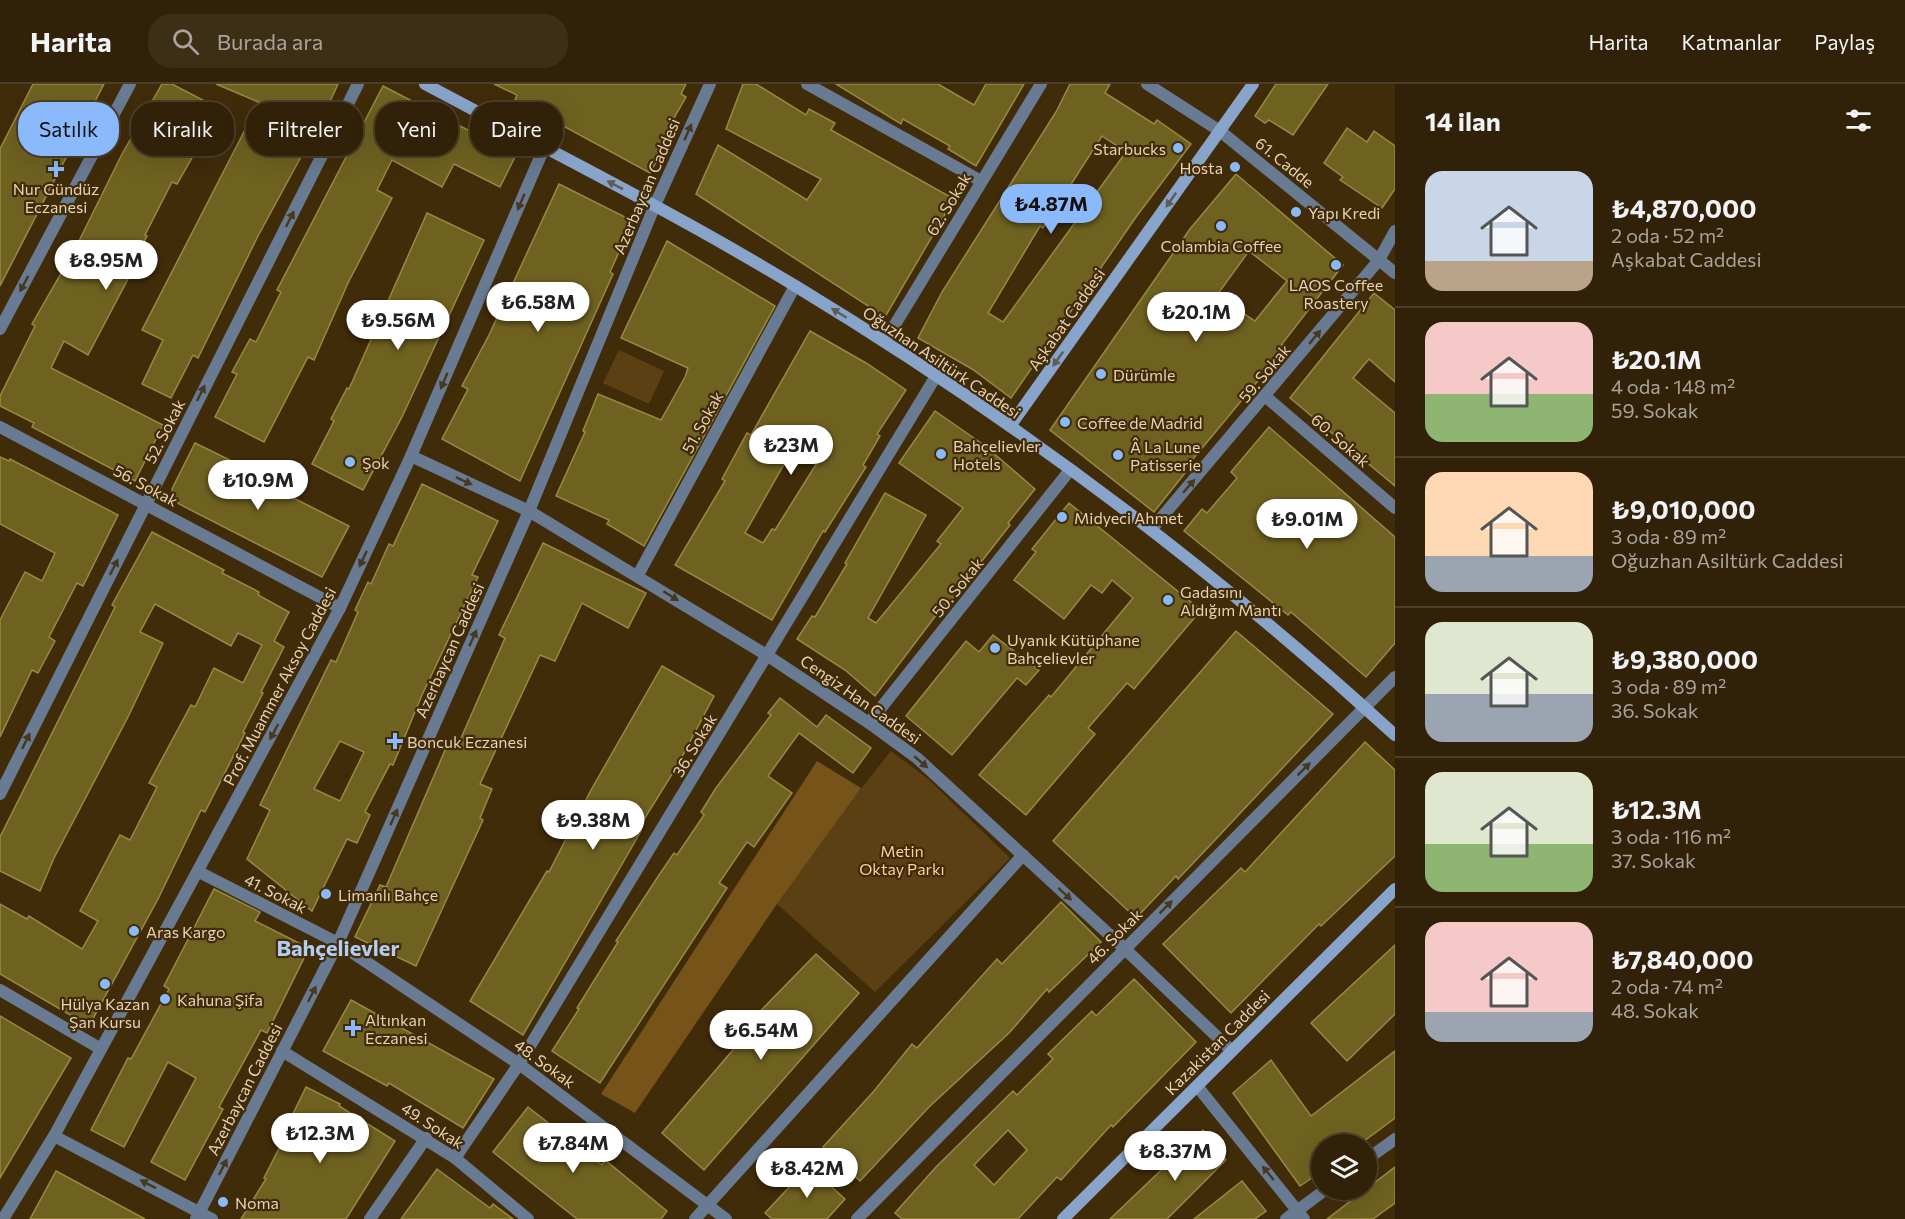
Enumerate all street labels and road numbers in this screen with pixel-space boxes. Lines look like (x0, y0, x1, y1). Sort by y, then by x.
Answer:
street label: Azerbaycan Caddesi (609, 115, 683, 257)
street label: 61. Cadde (1252, 133, 1318, 191)
street label: 62. Sokak (922, 169, 974, 239)
street label: Aşkabat Caddesi (1024, 264, 1108, 374)
street label: Oğuzhan Asiltürk Caddesi (860, 302, 1024, 422)
street label: 59. Sokak (1234, 340, 1294, 406)
street label: 51. Sokak (677, 388, 727, 456)
street label: 52. Sokak (140, 395, 188, 466)
street label: 60. Sokak (1308, 409, 1374, 471)
street label: 56. Sokak (111, 460, 182, 510)
street label: 50. Sokak (927, 553, 987, 621)
street label: Azerbaycan Caddesi (411, 580, 487, 720)
street label: Prof. Muammer Aksoy Caddesi (219, 584, 339, 788)
street label: Cengiz Han Caddesi (797, 650, 925, 748)
street label: 36. Sokak (668, 710, 720, 780)
street label: 41. Sokak (242, 869, 311, 917)
street label: 46. Sokak (1082, 904, 1146, 968)
street label: Kazakistan Caddesi (1161, 986, 1273, 1098)
street label: Azerbaycan Caddesi (202, 1020, 286, 1158)
street label: 48. Sokak (511, 1035, 579, 1092)
street label: 49. Sokak (398, 1098, 468, 1152)

